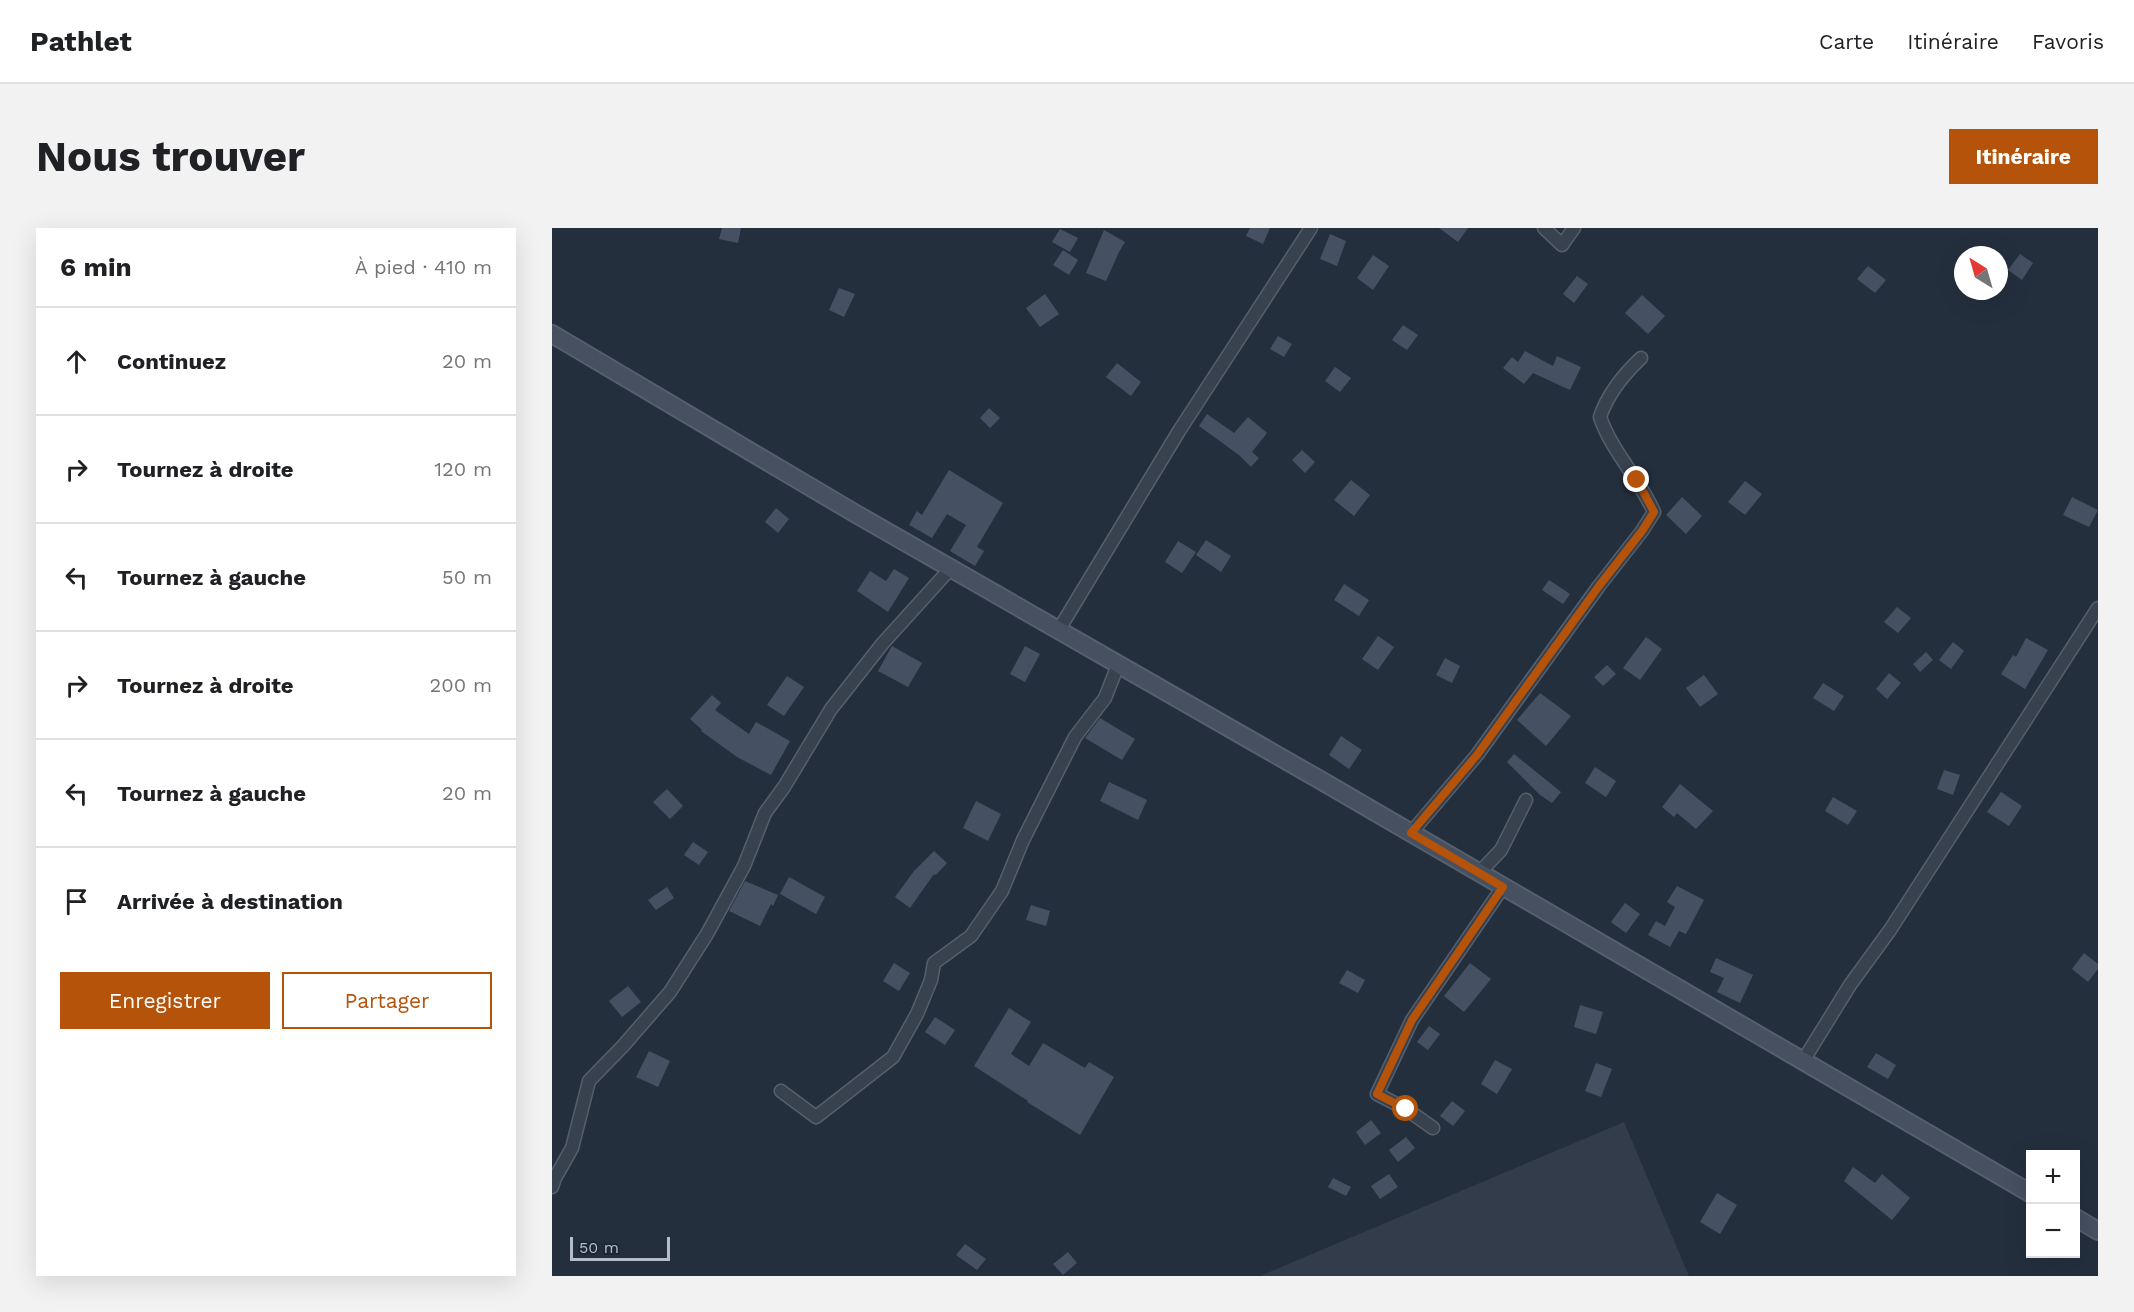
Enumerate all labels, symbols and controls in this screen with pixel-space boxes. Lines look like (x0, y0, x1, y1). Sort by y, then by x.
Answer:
text: Pathlet (30, 25, 132, 58)
text: Carte (1819, 29, 1874, 54)
text: Itinéraire (1907, 29, 1999, 54)
text: Favoris (2032, 29, 2104, 54)
button: Itinéraire (1949, 129, 2098, 184)
text: Nous trouver (36, 132, 305, 181)
north arrow (1954, 246, 2008, 300)
text: 6 min (60, 252, 132, 282)
text: À pied · 410 m (355, 255, 492, 279)
icon: ahead (60, 345, 93, 378)
text: Continuez (117, 349, 226, 374)
text: 20 m (442, 349, 492, 373)
icon: right (60, 453, 93, 486)
text: Tournez à droite (117, 457, 294, 482)
text: 120 m (434, 457, 492, 481)
route end (1623, 466, 1649, 492)
icon: left (60, 561, 93, 594)
text: Tournez à gauche (117, 565, 306, 590)
text: 50 m (442, 565, 492, 589)
icon: right (60, 669, 93, 702)
text: Tournez à droite (117, 673, 294, 698)
text: 200 m (430, 673, 492, 697)
icon: left (60, 777, 93, 810)
text: Tournez à gauche (117, 781, 306, 806)
text: 20 m (442, 781, 492, 805)
icon: arrive (60, 885, 93, 918)
text: Arrivée à destination (117, 889, 343, 914)
button: Enregistrer (60, 972, 270, 1029)
button: Partager (282, 972, 492, 1029)
route start (1392, 1095, 1418, 1121)
map controls (2026, 1150, 2080, 1258)
button: + (2026, 1150, 2080, 1204)
button: − (2026, 1204, 2080, 1258)
scale bar (570, 1234, 670, 1262)
text: 50 m (579, 1238, 619, 1257)

